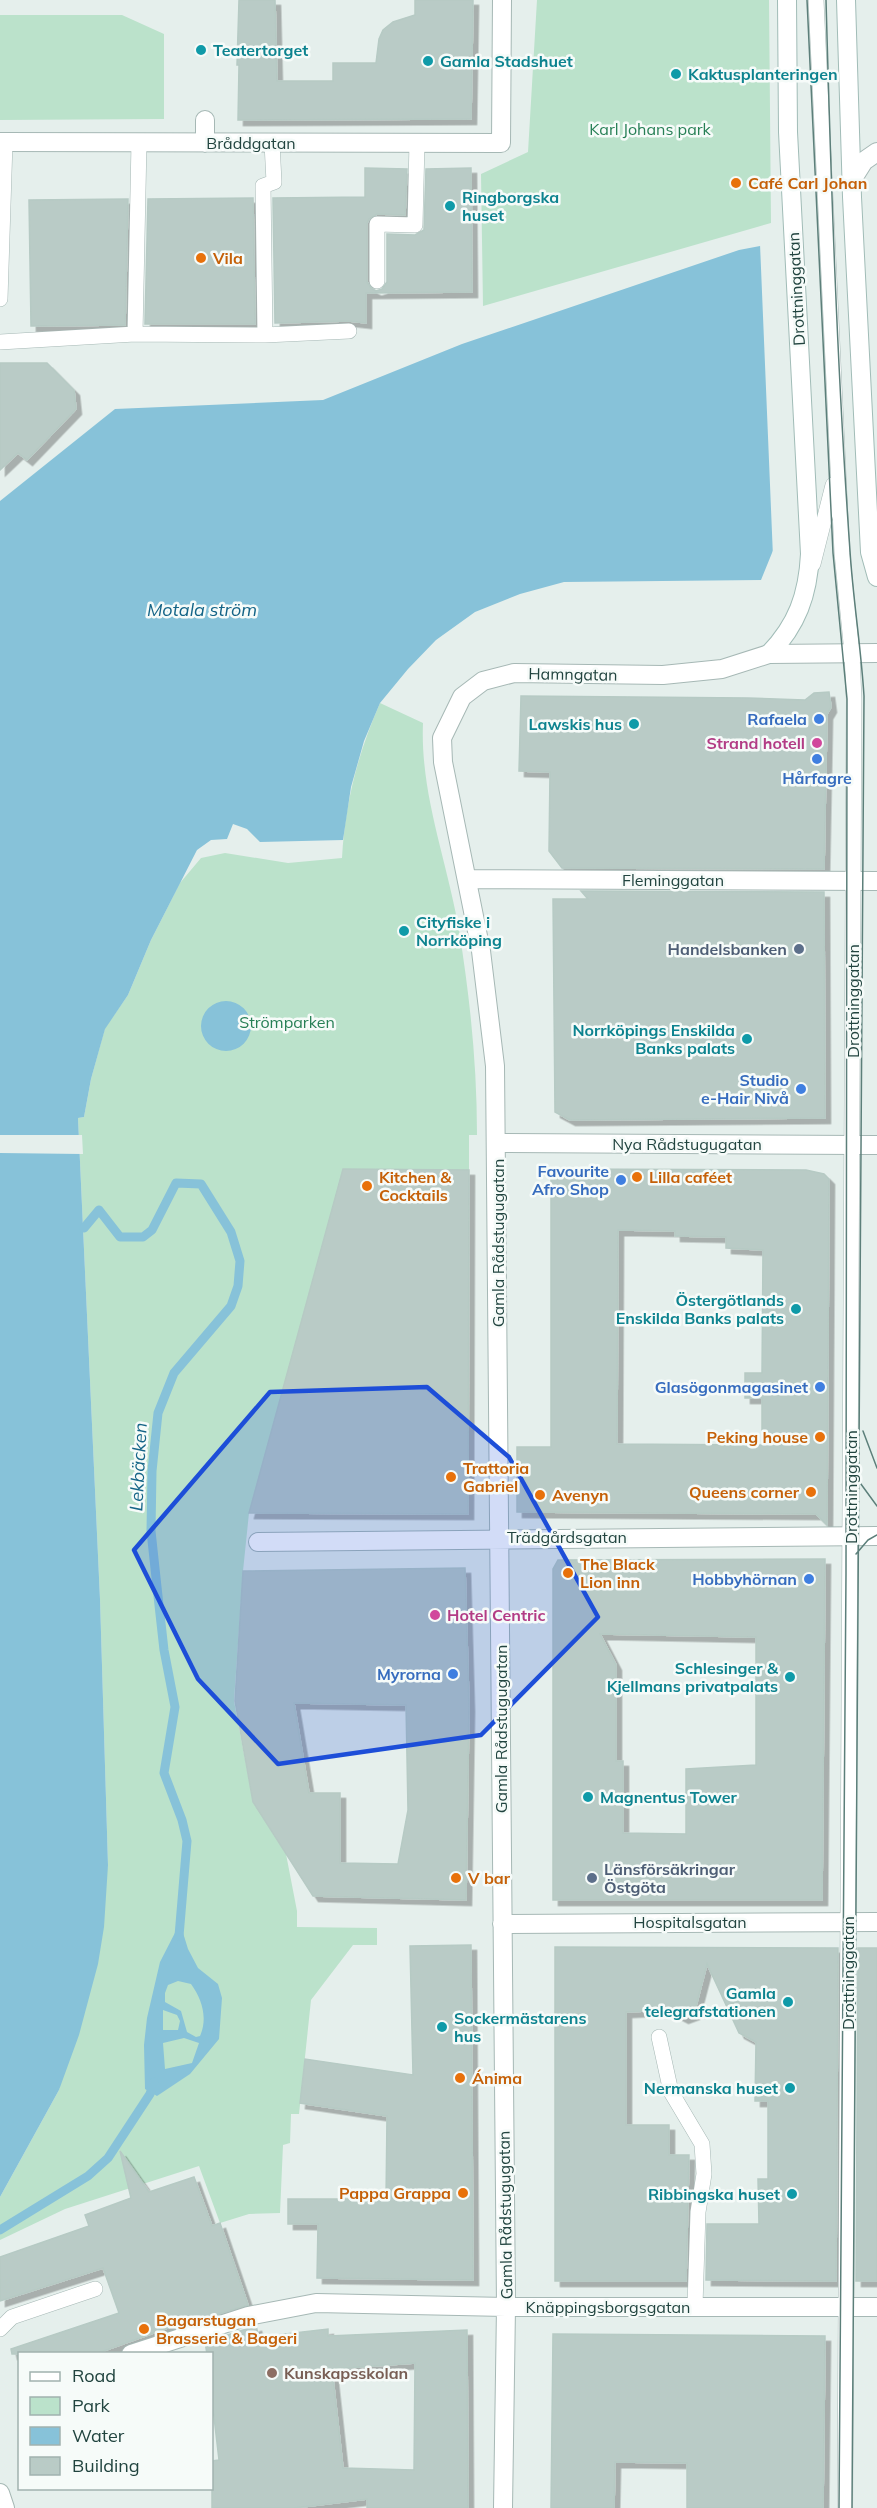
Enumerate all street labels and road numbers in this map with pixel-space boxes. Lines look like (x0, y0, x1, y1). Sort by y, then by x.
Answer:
street label: Bråddgatan (206, 133, 296, 153)
street label: Drottninggatan (783, 232, 809, 346)
street label: Hamngatan (528, 663, 618, 685)
street label: Fleminggatan (622, 870, 724, 890)
street label: Drottninggatan (843, 944, 863, 1058)
street label: Nya Rådstugugatan (612, 1134, 762, 1154)
street label: Gamla Rådstugugatan (488, 1159, 508, 1327)
street label: Drottninggatan (841, 1430, 861, 1544)
street label: Trädgårdsgatan (507, 1527, 627, 1547)
street label: Gamla Rådstugugatan (491, 1645, 511, 1813)
street label: Hospitalsgatan (633, 1912, 747, 1932)
street label: Drottninggatan (838, 1916, 858, 2030)
street label: Gamla Rådstugugatan (494, 2131, 516, 2299)
street label: Knäppingsborgsgatan (526, 2297, 690, 2317)

